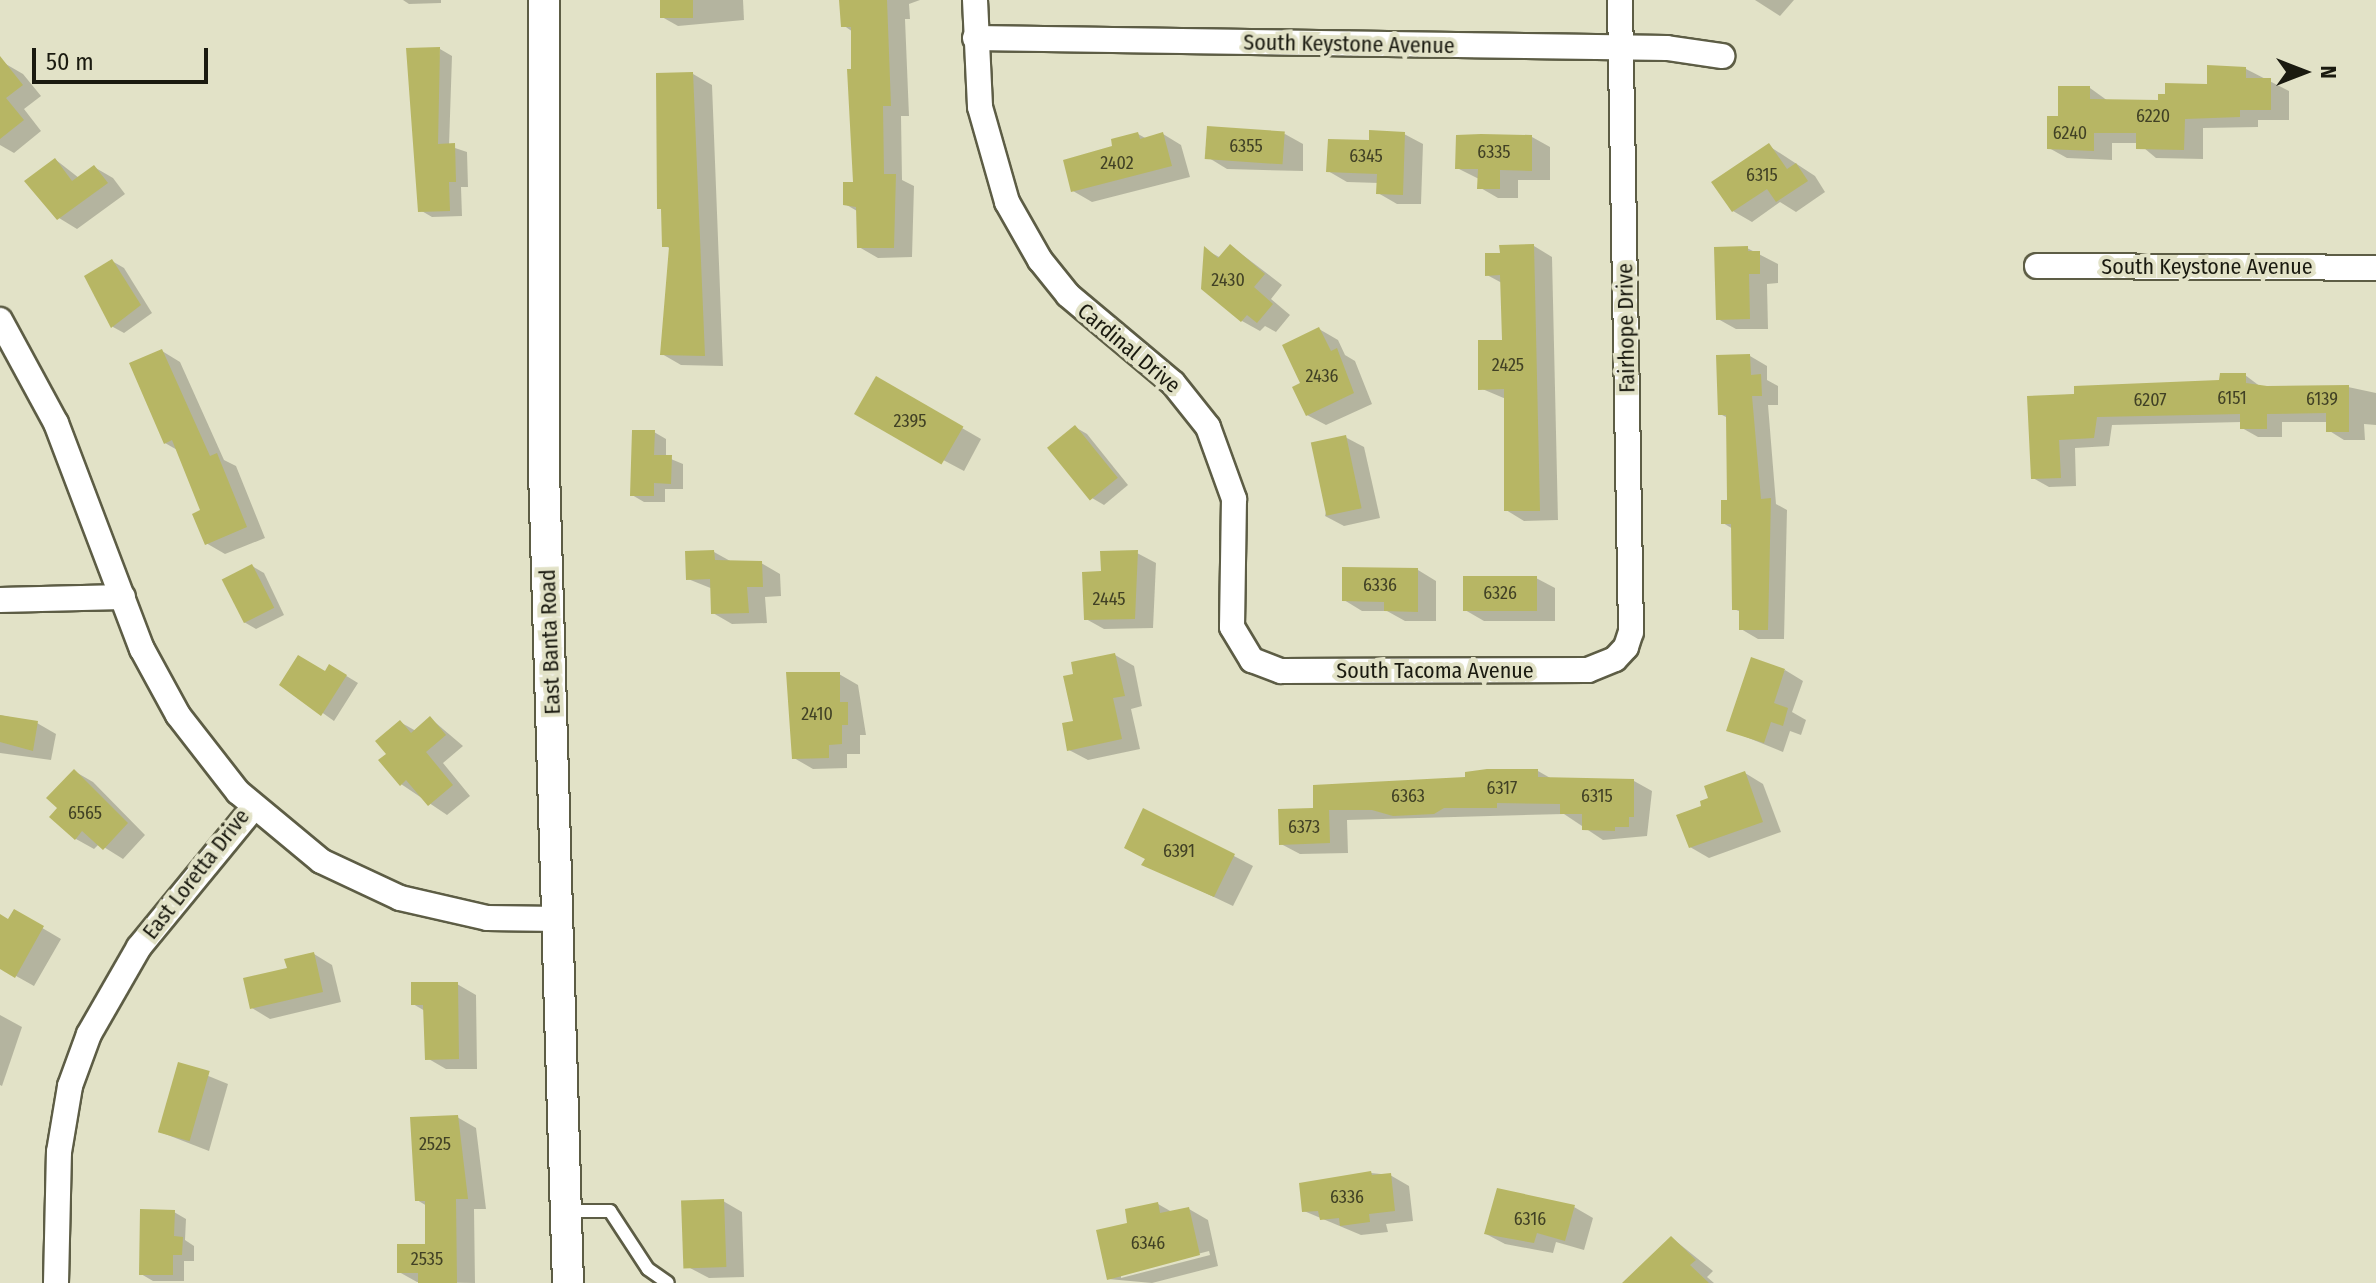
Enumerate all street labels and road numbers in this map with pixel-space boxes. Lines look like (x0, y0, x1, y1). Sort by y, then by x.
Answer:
street label: South Keystone Avenue (1243, 29, 1455, 59)
street label: South Keystone Avenue (2101, 254, 2313, 280)
street label: Fairhope Drive (1612, 263, 1640, 393)
street label: Cardinal Drive (1072, 297, 1186, 399)
street label: East Banta Road (534, 569, 566, 715)
street label: South Tacoma Avenue (1336, 658, 1534, 684)
street label: East Loretta Drive (137, 804, 255, 944)

